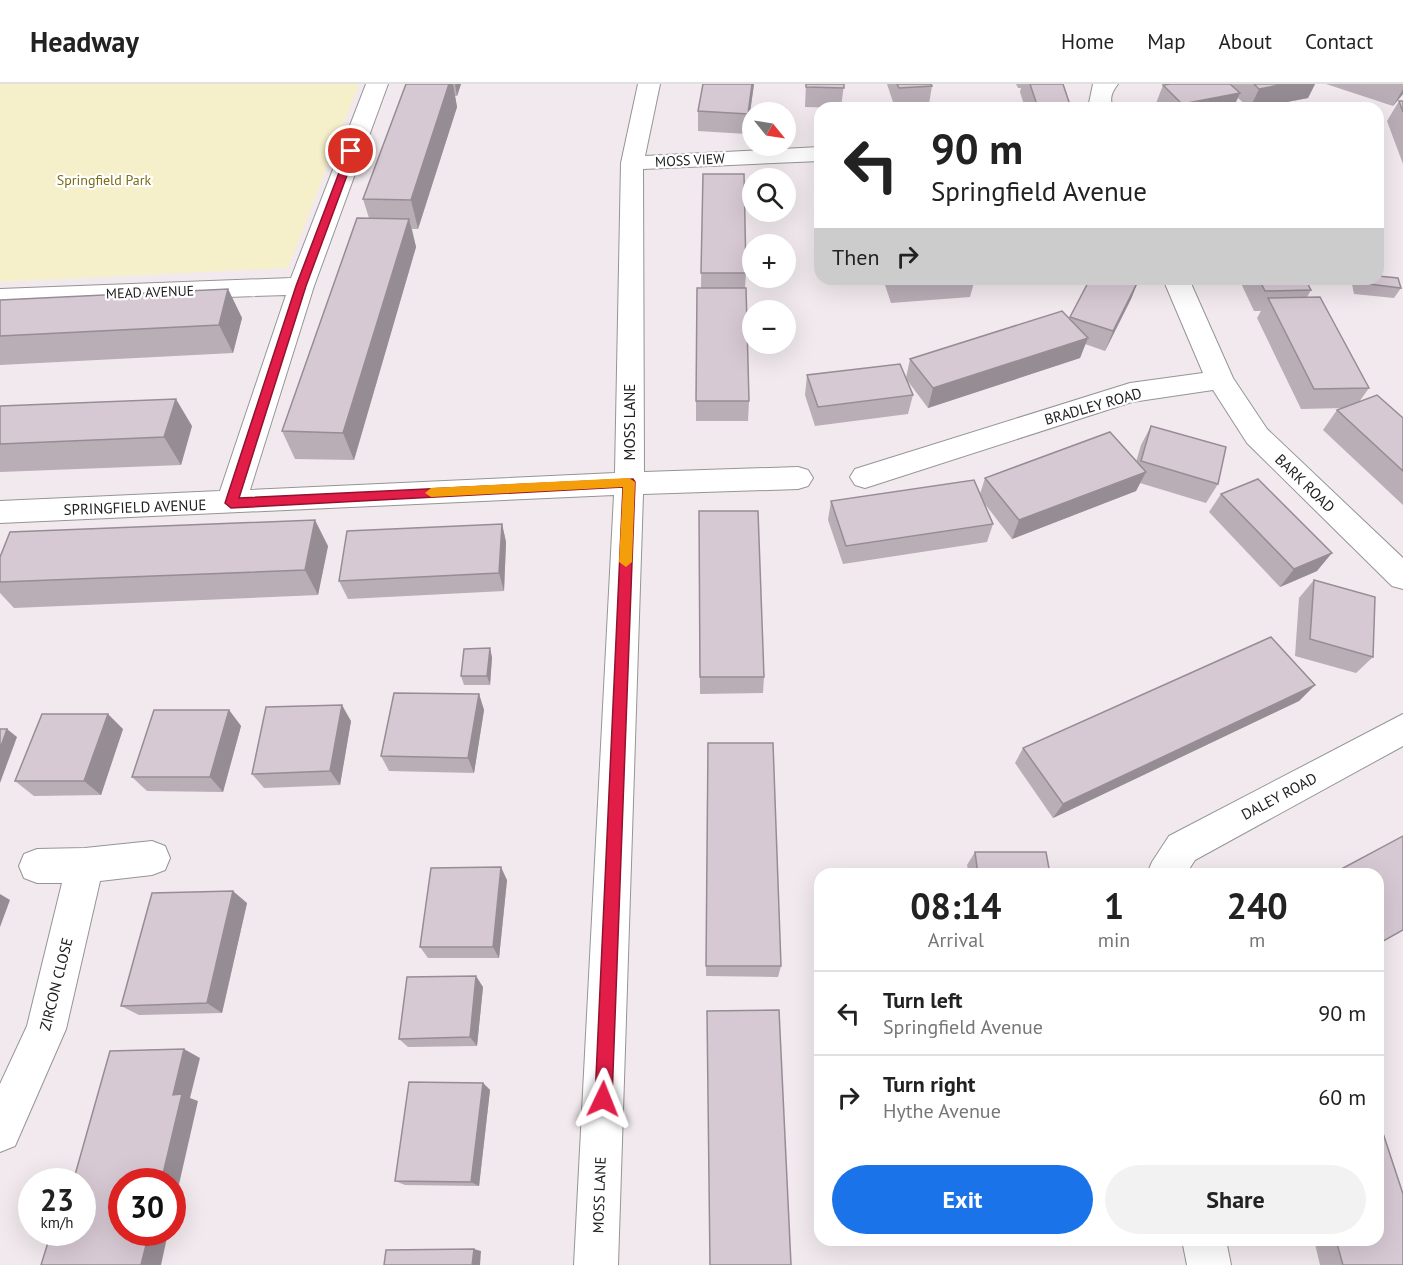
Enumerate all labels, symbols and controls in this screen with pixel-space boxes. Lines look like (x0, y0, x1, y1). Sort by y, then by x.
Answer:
text: Headway (30, 23, 139, 60)
text: Home (1061, 28, 1114, 55)
text: Map (1147, 28, 1186, 55)
text: About (1219, 28, 1272, 55)
text: Contact (1305, 28, 1373, 55)
north arrow (742, 102, 796, 156)
map controls (742, 102, 796, 354)
text: 90 m (931, 121, 1023, 176)
pin (325, 125, 376, 176)
icon: left (832, 126, 910, 204)
icon: arrive (334, 134, 367, 167)
street label: MOSS VIEW (655, 149, 726, 171)
button: search (742, 168, 796, 222)
park label: Springfield Park (57, 171, 152, 189)
text: Springfield Avenue (931, 174, 1147, 208)
button: + (742, 234, 796, 288)
icon: right (891, 240, 924, 273)
text: Then (832, 243, 879, 271)
street label: MEAD AVENUE (106, 281, 194, 303)
button: − (742, 300, 796, 354)
street label: BRADLEY ROAD (1042, 383, 1144, 429)
street label: MOSS LANE (620, 384, 639, 460)
street label: BARK ROAD (1271, 450, 1339, 516)
street label: SPRINGFIELD AVENUE (63, 495, 207, 519)
street label: DALEY ROAD (1238, 768, 1320, 824)
text: 08:14 (910, 882, 1002, 929)
text: 1 (1104, 882, 1124, 929)
text: 240 (1227, 882, 1288, 929)
text: Arrival (928, 927, 984, 953)
text: min (1098, 927, 1130, 953)
text: m (1249, 927, 1265, 953)
street label: ZIRCON CLOSE (35, 936, 77, 1032)
text: Turn left (883, 986, 963, 1014)
icon: left (832, 997, 865, 1030)
text: 90 m (1318, 999, 1366, 1027)
text: Springfield Avenue (883, 1014, 1043, 1040)
position arrow (571, 1067, 635, 1131)
text: Turn right (883, 1070, 975, 1098)
icon: right (832, 1081, 865, 1114)
text: 60 m (1318, 1083, 1366, 1111)
text: Hythe Avenue (883, 1098, 1001, 1124)
street label: MOSS LANE (588, 1156, 610, 1234)
button: Exit (832, 1165, 1093, 1234)
button: Share (1105, 1165, 1366, 1234)
speed limit sign: 30 (108, 1168, 186, 1246)
text: 23 (40, 1180, 74, 1219)
text: km/h (41, 1213, 73, 1232)

